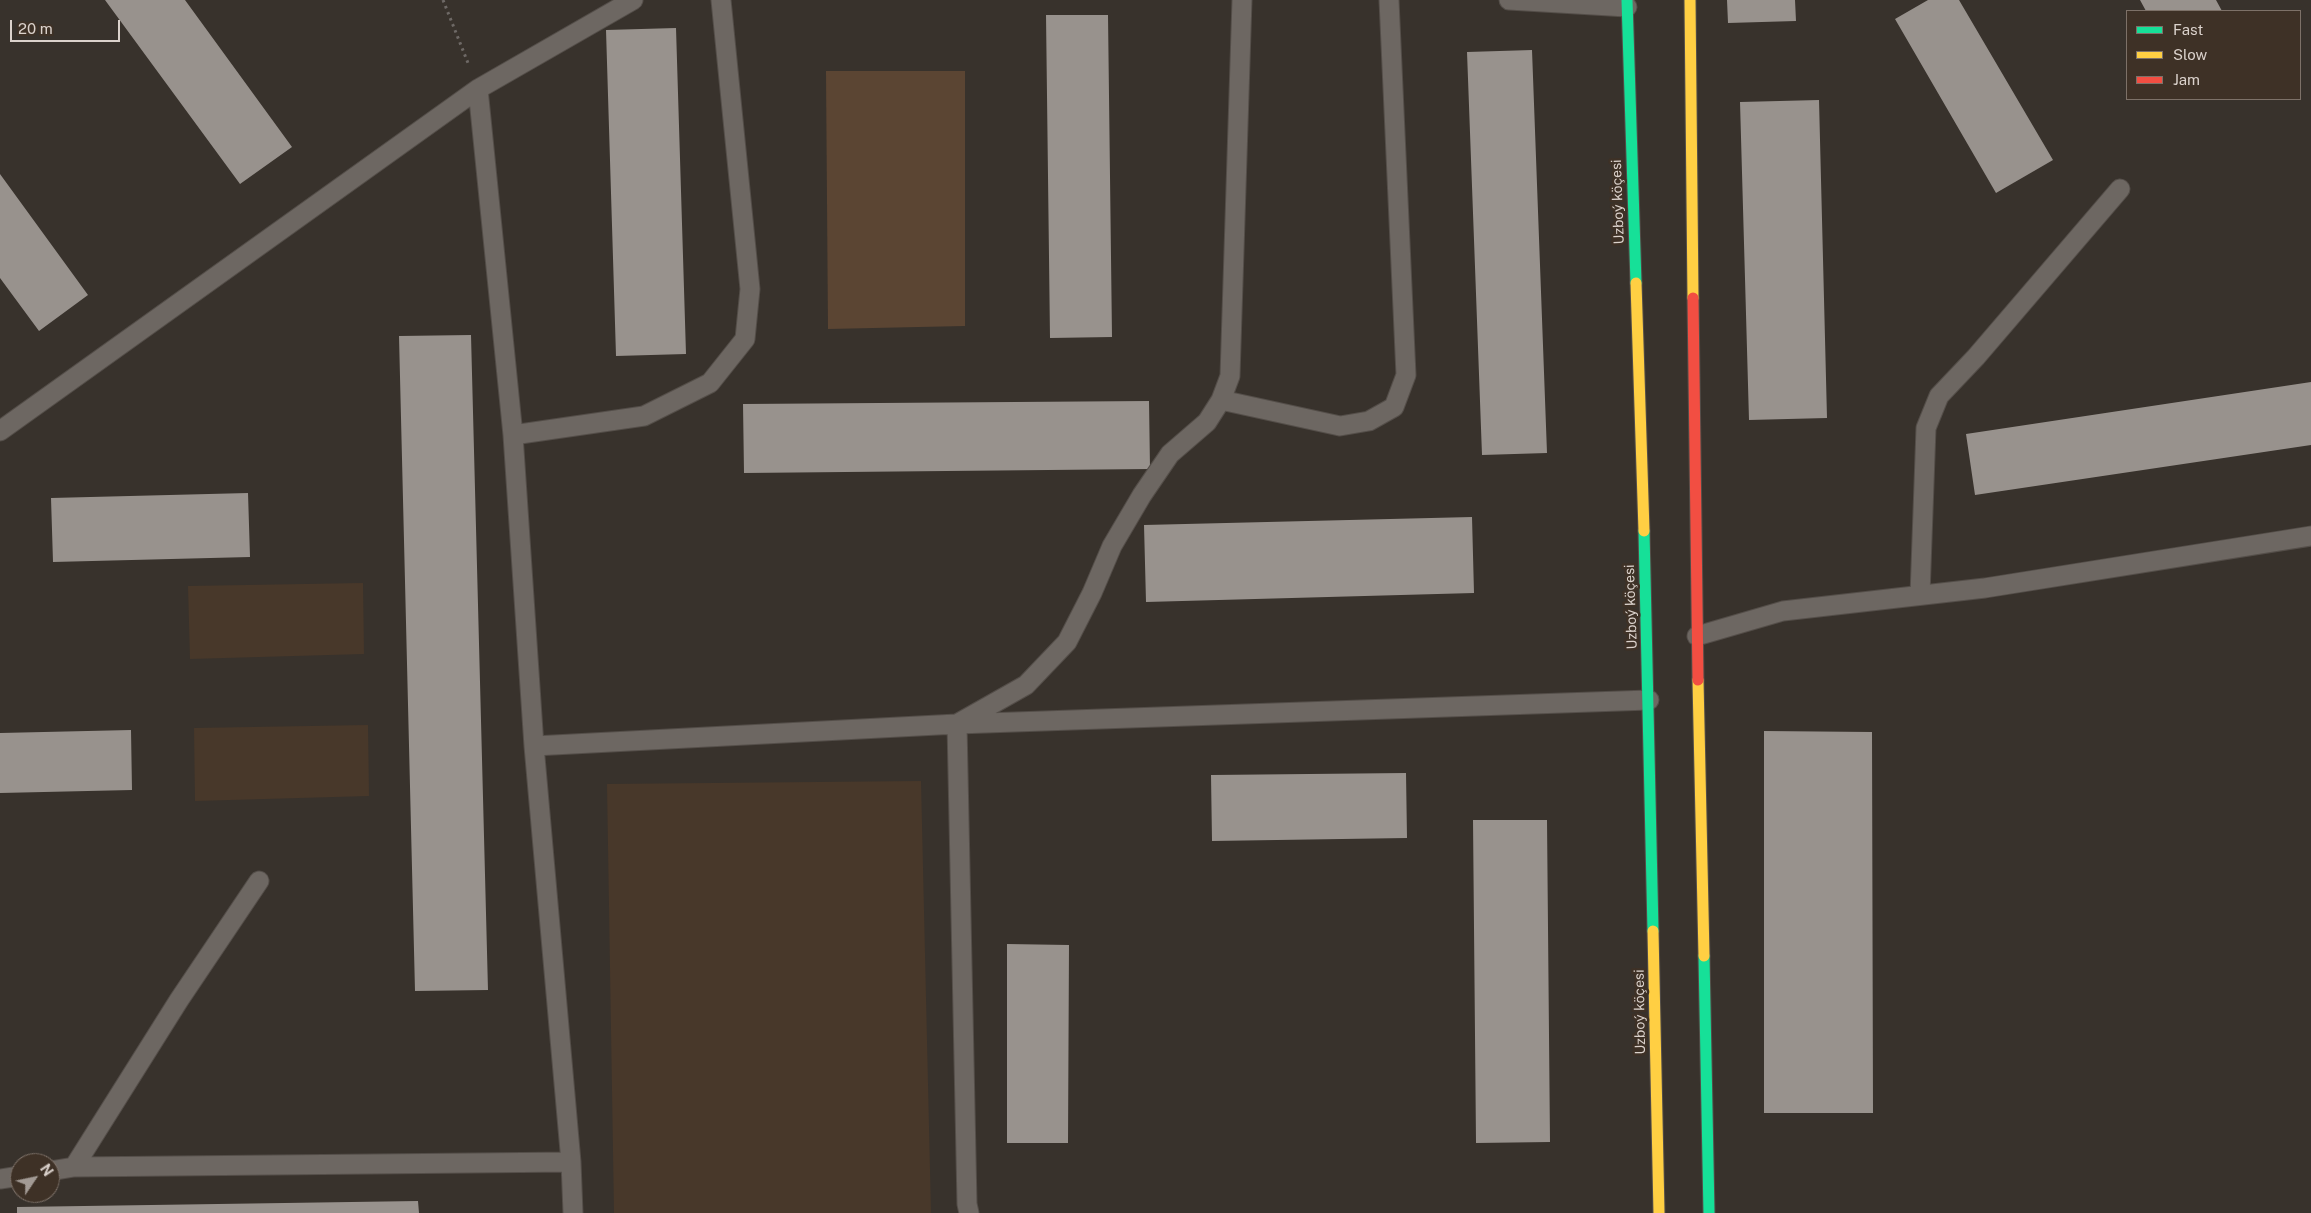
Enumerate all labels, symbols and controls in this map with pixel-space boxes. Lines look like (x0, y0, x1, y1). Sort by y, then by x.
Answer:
scale bar (12, 10, 122, 42)
legend (2126, 10, 2301, 100)
text: 20 m (18, 20, 53, 37)
text: Fast (2173, 21, 2203, 38)
text: Slow (2173, 46, 2207, 63)
text: Jam (2173, 71, 2200, 88)
street label: Uzboý köçesi (1608, 159, 1628, 245)
street label: Uzboý köçesi (1621, 564, 1641, 650)
street label: Uzboý köçesi (1631, 969, 1649, 1055)
north arrow (10, 1153, 60, 1203)
text: N (37, 1161, 56, 1179)

